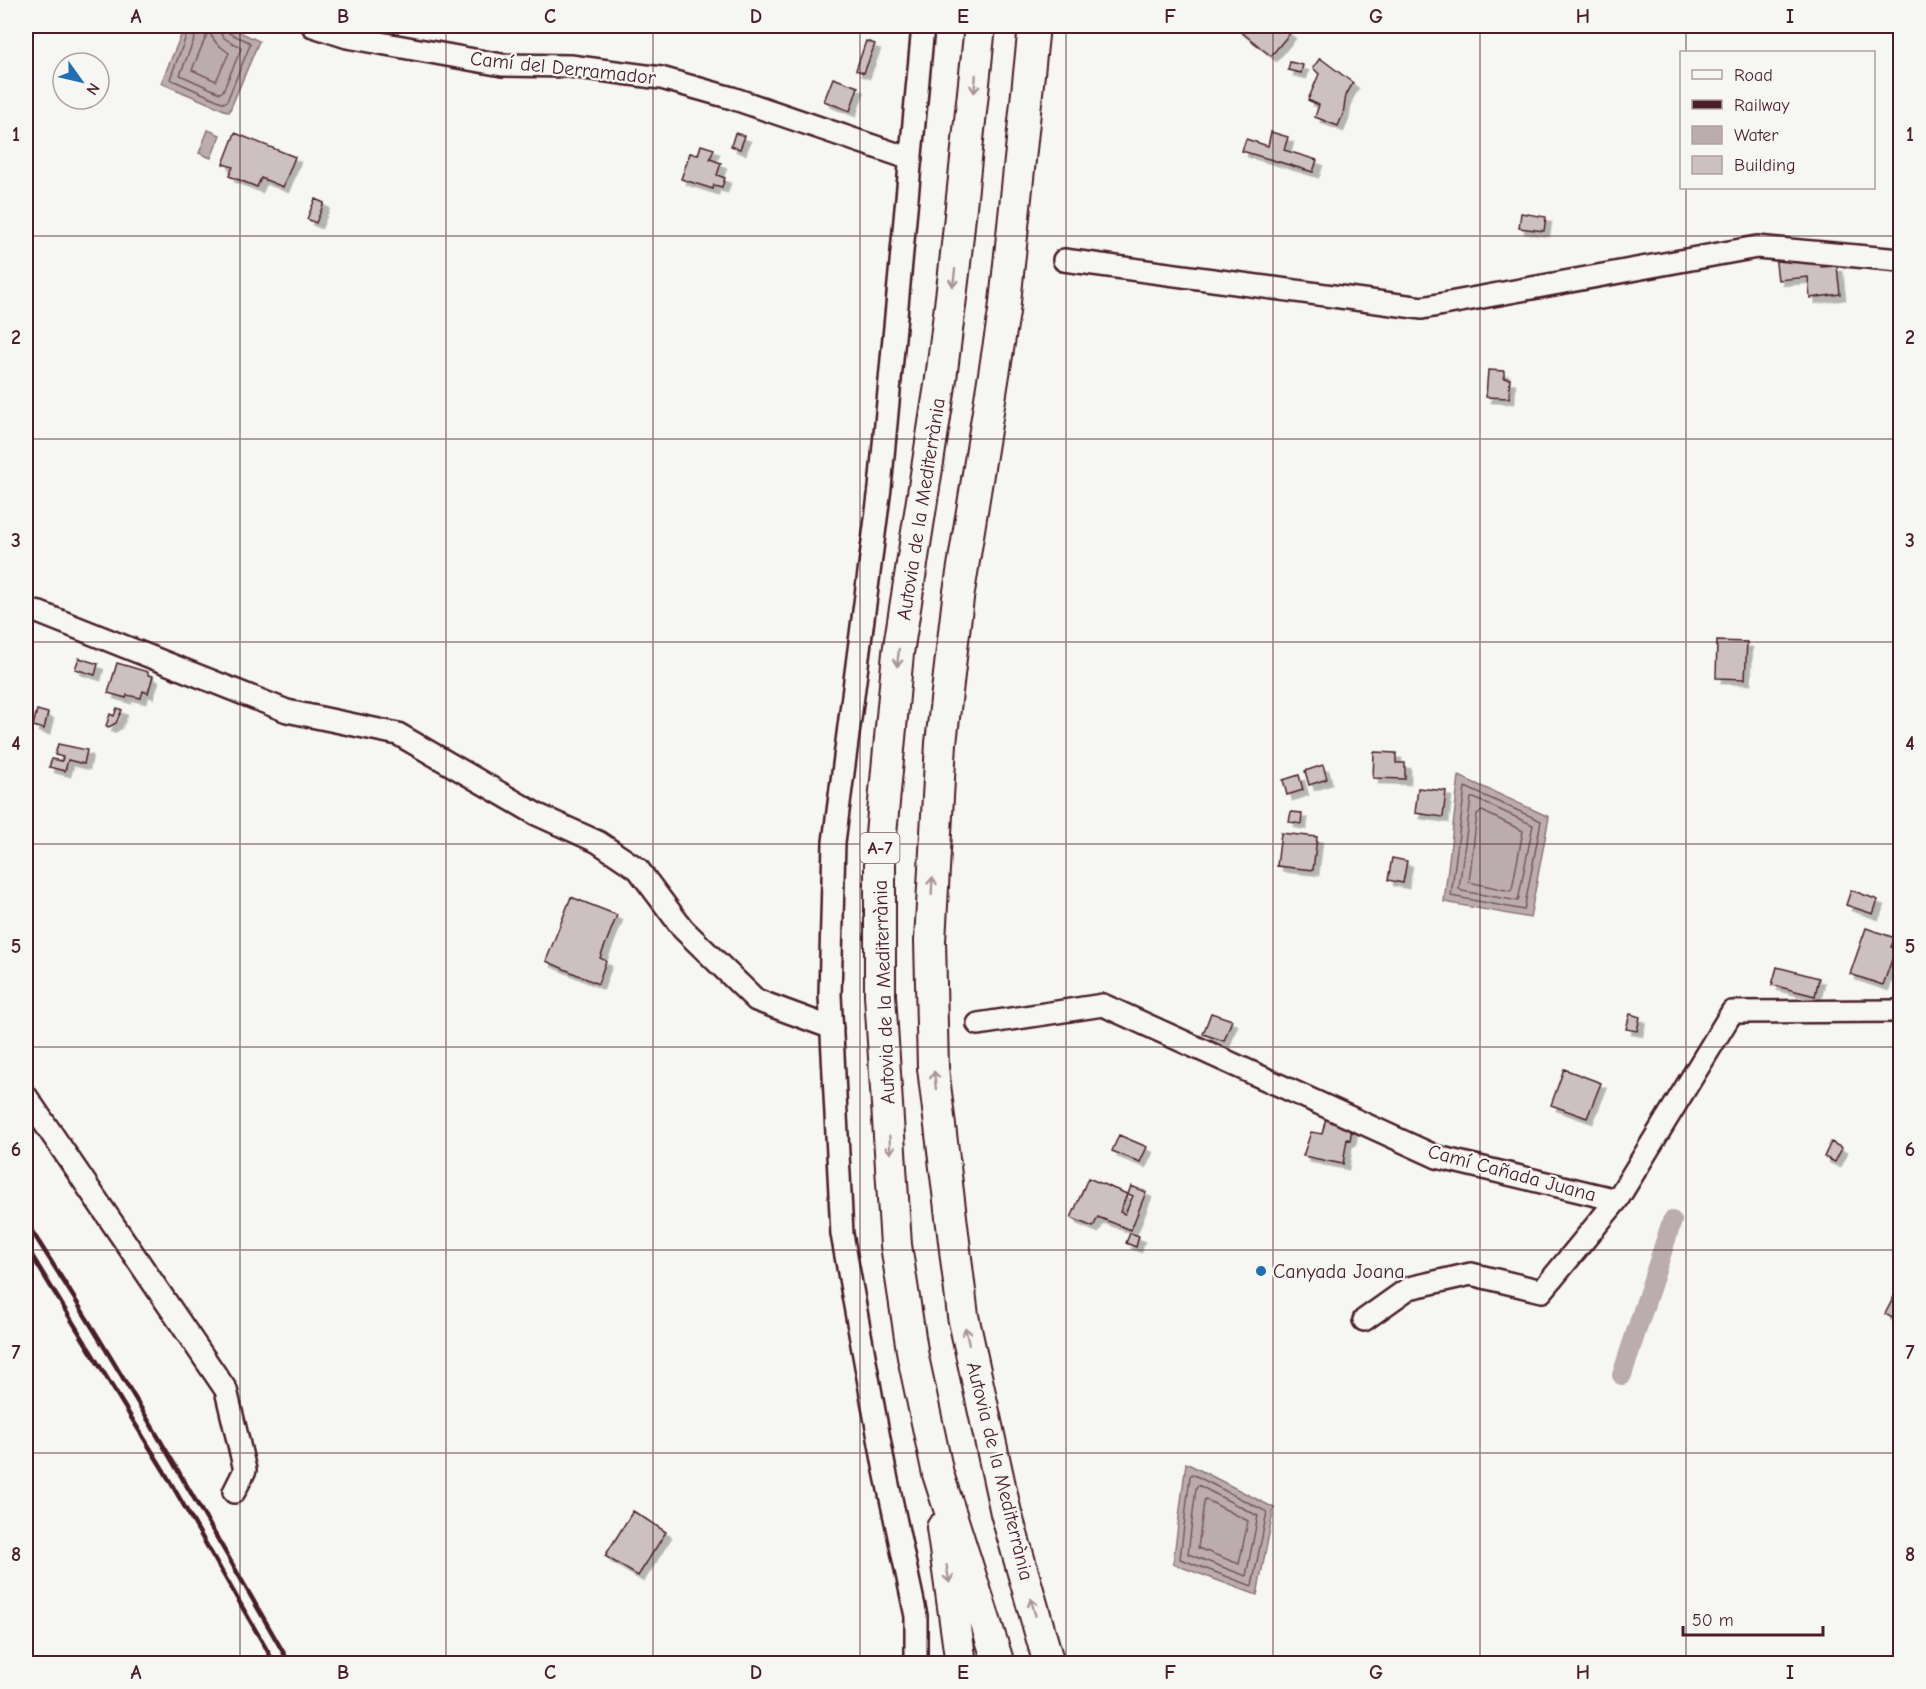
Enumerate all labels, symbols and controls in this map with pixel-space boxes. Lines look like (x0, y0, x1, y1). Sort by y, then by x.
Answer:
text: A (130, 5, 142, 28)
text: B (337, 5, 349, 28)
text: C (544, 5, 556, 28)
text: D (750, 5, 762, 28)
text: E (957, 5, 969, 28)
text: F (1164, 5, 1176, 28)
text: G (1369, 5, 1383, 28)
text: H (1576, 5, 1590, 28)
text: I (1786, 5, 1794, 28)
street label: Camí del Derramador (469, 47, 657, 89)
north arrow (51, 51, 111, 111)
legend (1680, 51, 1875, 189)
text: Road (1734, 65, 1773, 86)
one-way arrow (969, 73, 980, 93)
text: N (82, 79, 103, 98)
text: Railway (1734, 95, 1791, 116)
text: 1 (12, 123, 20, 146)
text: 1 (1906, 123, 1914, 146)
text: Water (1734, 125, 1779, 146)
text: Building (1734, 155, 1796, 176)
one-way arrow (948, 267, 959, 287)
text: 2 (11, 326, 21, 349)
text: 2 (1905, 326, 1915, 349)
street label: Autovia de la Mediterrània (892, 396, 950, 622)
text: 3 (11, 529, 21, 552)
text: 3 (1905, 529, 1915, 552)
one-way arrow (892, 647, 903, 667)
text: 4 (11, 732, 21, 755)
text: 4 (1905, 732, 1915, 755)
road number: A-7 (860, 833, 900, 863)
one-way arrow (927, 876, 938, 896)
street label: Autovia de la Mediterrània (869, 879, 899, 1105)
text: 5 (11, 935, 21, 958)
text: 5 (1905, 935, 1915, 958)
one-way arrow (929, 1071, 940, 1091)
one-way arrow (884, 1135, 895, 1155)
text: 6 (11, 1138, 21, 1161)
text: 6 (1905, 1138, 1915, 1161)
street label: Camí Cañada Juana (1425, 1139, 1599, 1207)
place label: Canyada Joana (1273, 1260, 1405, 1283)
marker: Canyada Joana (1254, 1264, 1268, 1278)
one-way arrow (961, 1327, 972, 1347)
text: 7 (12, 1341, 21, 1364)
text: 7 (1906, 1341, 1915, 1364)
street label: Autovia de la Mediterrània (962, 1359, 1038, 1583)
text: 8 (11, 1543, 21, 1566)
text: 8 (1905, 1543, 1915, 1566)
one-way arrow (943, 1563, 954, 1583)
one-way arrow (1027, 1598, 1038, 1617)
scale bar (1683, 1599, 1822, 1637)
text: 50 m (1692, 1610, 1734, 1631)
text: A (130, 1661, 142, 1684)
text: B (337, 1661, 349, 1684)
text: C (544, 1661, 556, 1684)
text: D (750, 1661, 762, 1684)
text: E (957, 1661, 969, 1684)
text: F (1164, 1661, 1176, 1684)
text: G (1369, 1661, 1383, 1684)
text: H (1576, 1661, 1590, 1684)
text: I (1786, 1661, 1794, 1684)

